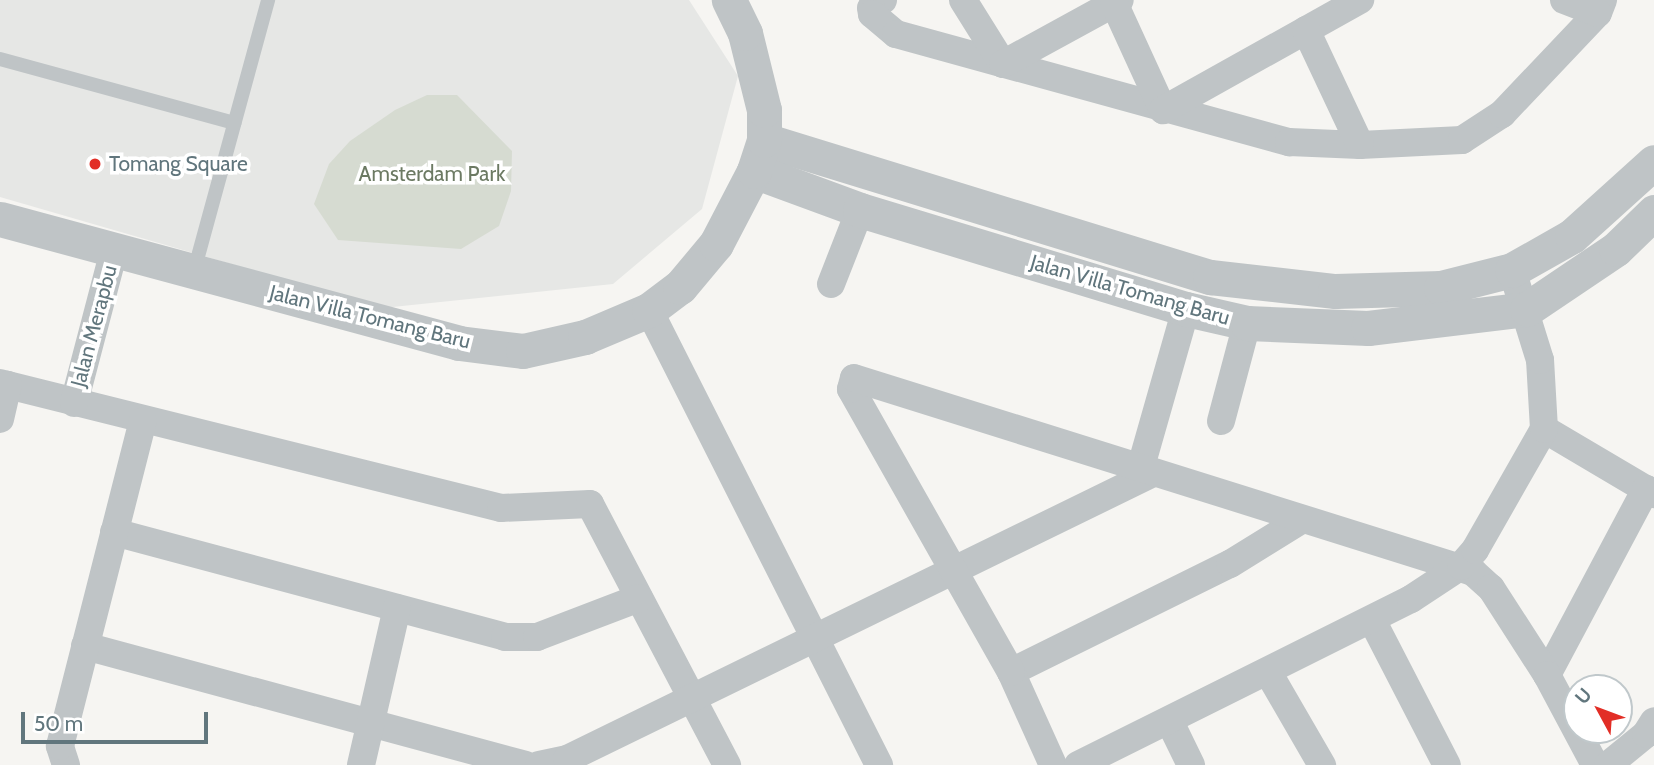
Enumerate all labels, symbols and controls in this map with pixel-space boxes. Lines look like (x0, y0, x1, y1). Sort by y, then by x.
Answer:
place label: Tomang Square (109, 151, 248, 177)
marker: Tomang Square (87, 156, 103, 172)
park label: Amsterdam Park (359, 161, 505, 187)
street label: Jalan Villa Tomang Baru (1027, 249, 1233, 331)
street label: Jalan Merapbu (66, 262, 122, 390)
street label: Jalan Villa Tomang Baru (267, 280, 473, 354)
north arrow (1563, 674, 1633, 744)
text: U (1570, 684, 1596, 709)
scale bar (24, 698, 212, 742)
text: 50 m (34, 711, 83, 736)

